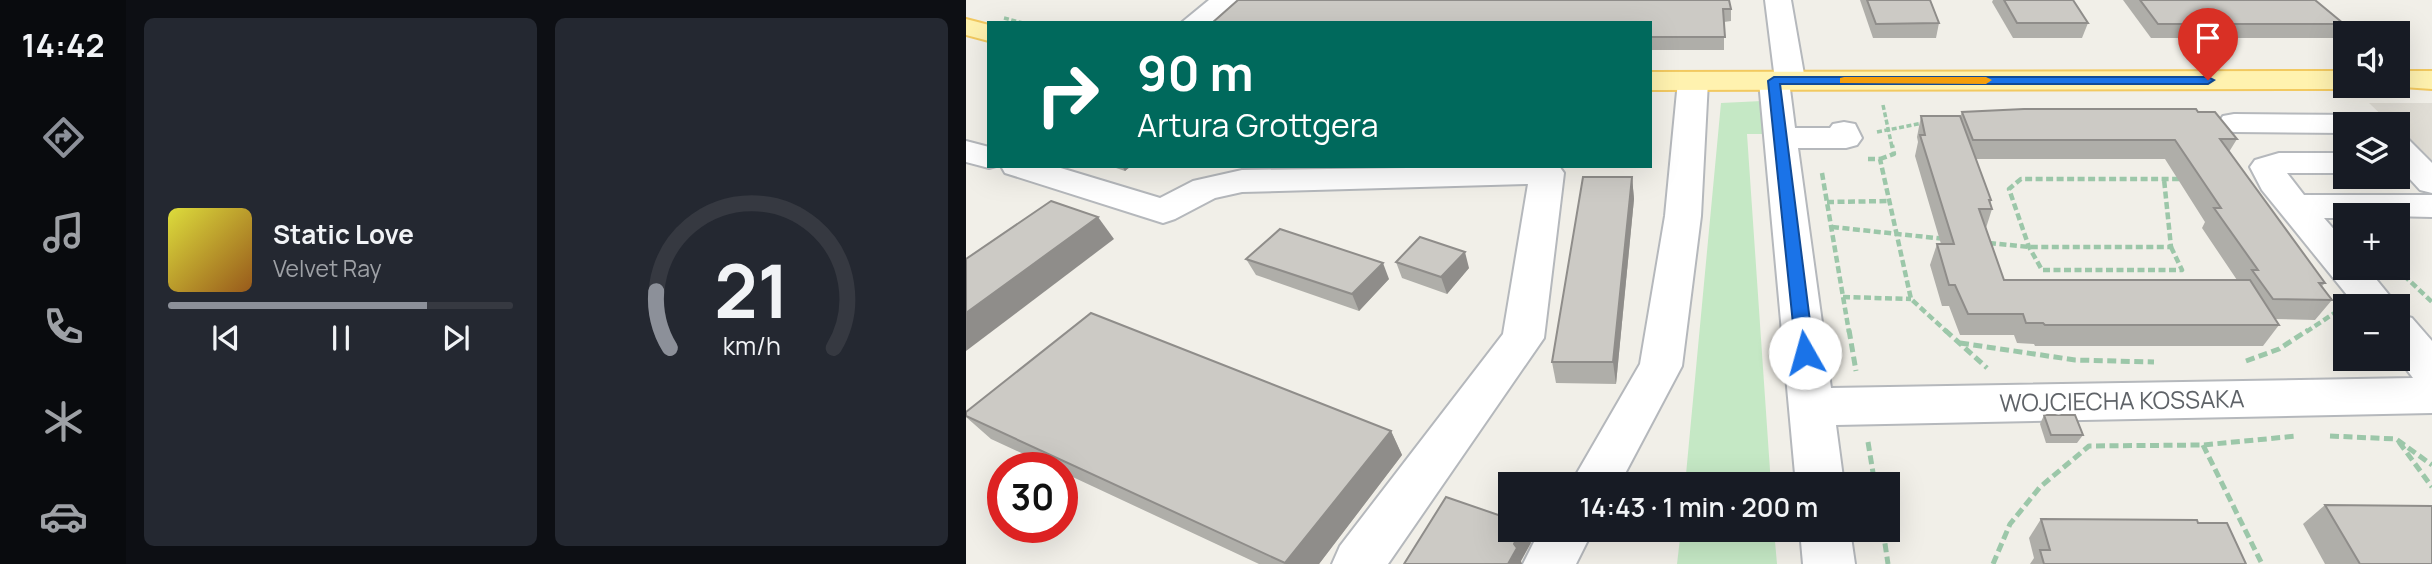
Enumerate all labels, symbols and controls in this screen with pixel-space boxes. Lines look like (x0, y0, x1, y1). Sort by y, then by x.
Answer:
pin (2178, 8, 2238, 80)
icon: arrive (2189, 19, 2227, 57)
map controls (2333, 21, 2410, 371)
button: sound (2333, 21, 2410, 98)
text: 14:42 (22, 23, 104, 67)
text: 90 m (1137, 39, 1254, 106)
icon: right (1022, 49, 1113, 140)
text: Artura Grottgera (1137, 103, 1378, 147)
button: layers (2333, 112, 2410, 189)
icon: directions (39, 113, 88, 162)
button: + (2333, 203, 2410, 280)
icon: music (39, 208, 88, 257)
text: Static Love (273, 216, 414, 252)
text: 21 (714, 240, 789, 340)
text: Velvet Ray (273, 252, 382, 284)
button: − (2333, 294, 2410, 371)
icon: phone (39, 302, 88, 351)
position arrow (1768, 316, 1842, 390)
icon: previous (207, 319, 245, 357)
icon: pause (322, 319, 360, 357)
icon: next (437, 319, 475, 357)
text: km/h (722, 328, 781, 363)
street label: WOJCIECHA KOSSAKA (1999, 381, 2245, 419)
icon: climate (39, 397, 88, 446)
speed limit sign: 30 (987, 452, 1078, 543)
text: 14:43 · 1 min · 200 m (1580, 489, 1818, 525)
icon: car (39, 492, 88, 541)

